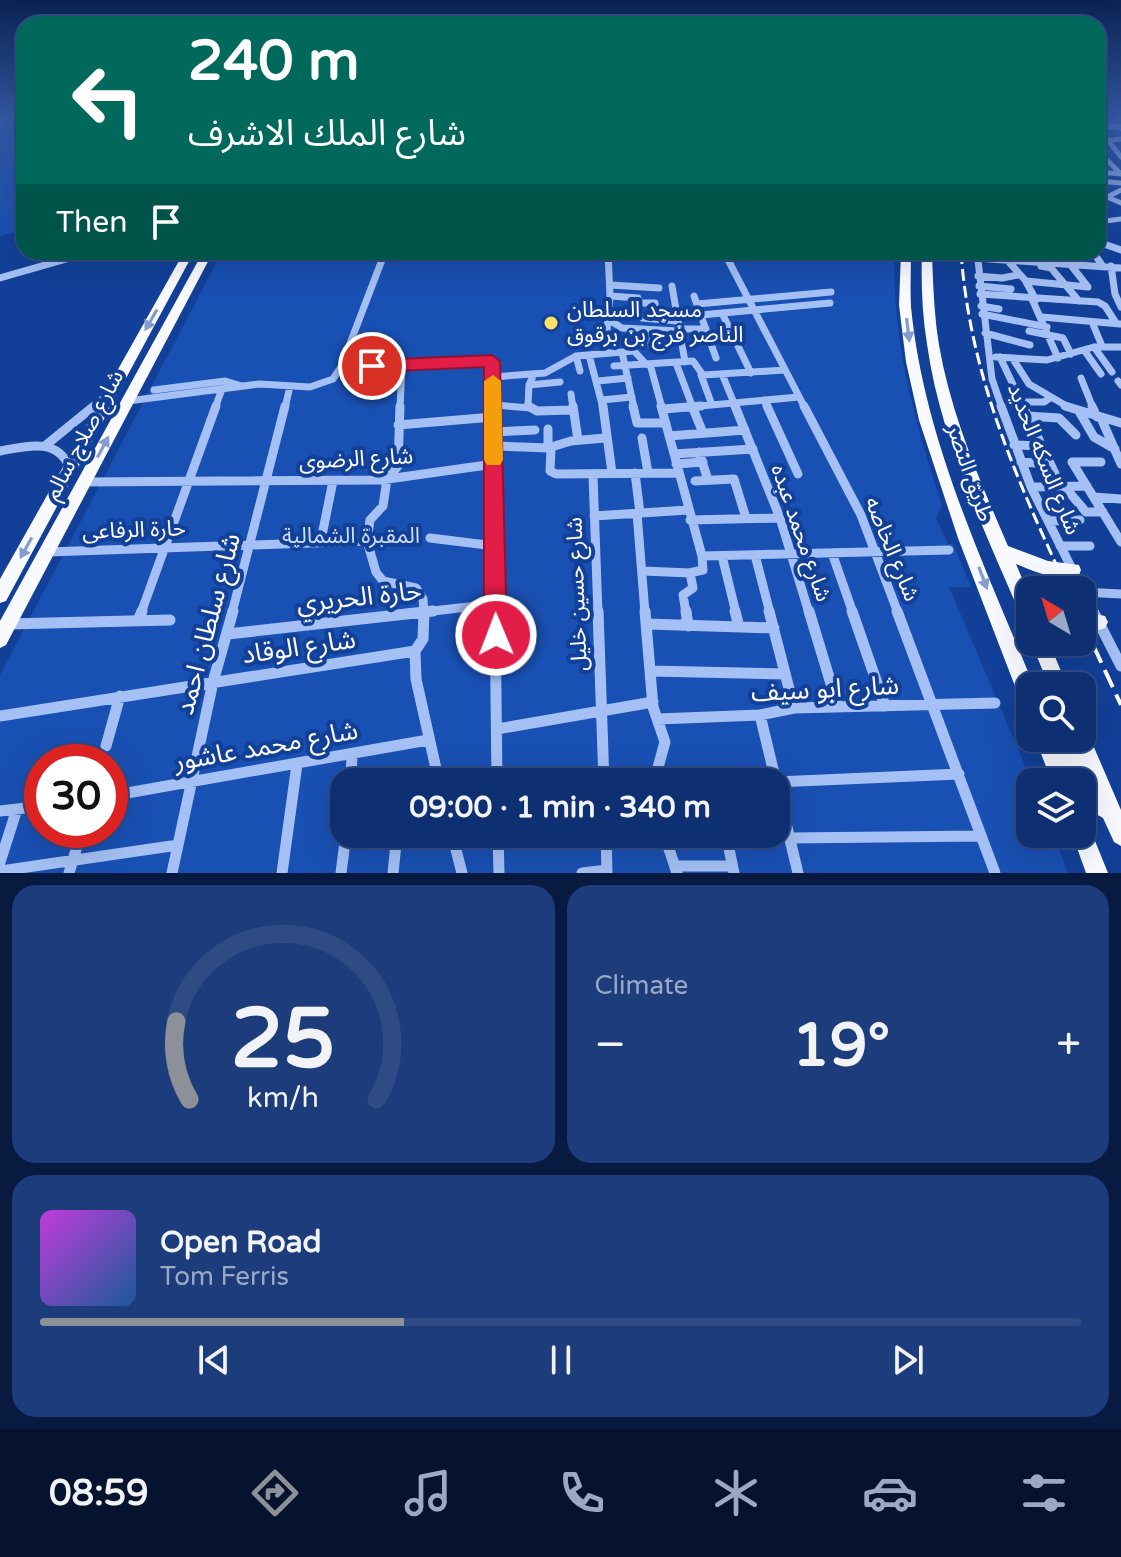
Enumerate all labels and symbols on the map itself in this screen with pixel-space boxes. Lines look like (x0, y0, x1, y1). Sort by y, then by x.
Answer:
place label: مسجد السلطان الناصر فرج بن برقوق (567, 297, 743, 351)
one-way arrow (144, 309, 158, 331)
marker: مسجد السلطان الناصر فرج بن برقوق (542, 314, 560, 332)
one-way arrow (902, 318, 915, 343)
pin (338, 332, 406, 400)
street label: شارع صلاح سالم (39, 366, 132, 506)
street label: شارع السكه الحديد (999, 380, 1086, 540)
street label: طريق النصر (941, 420, 999, 525)
one-way arrow (96, 435, 109, 458)
street label: شارع الرضوى (298, 443, 414, 478)
street label: شارع محمد عبده (763, 461, 837, 606)
street label: شارع الخاصه (856, 493, 925, 606)
street label: حارة الرفاعى (82, 515, 186, 545)
street label: شارع حسين خليل (561, 516, 596, 671)
park label: المقبرة الشمالية (282, 523, 420, 549)
street label: شارع سلطان احمد (169, 530, 250, 719)
one-way arrow (19, 537, 33, 559)
one-way arrow (977, 566, 990, 590)
street label: حارة الحريري (295, 575, 423, 623)
north arrow (1016, 576, 1096, 656)
position arrow (454, 593, 538, 677)
street label: شارع الوقاد (240, 624, 358, 673)
street label: شارع ابو سيف (750, 670, 900, 711)
street label: شارع محمد عاشور (171, 715, 361, 781)
speed limit sign: 30 (24, 744, 128, 848)

